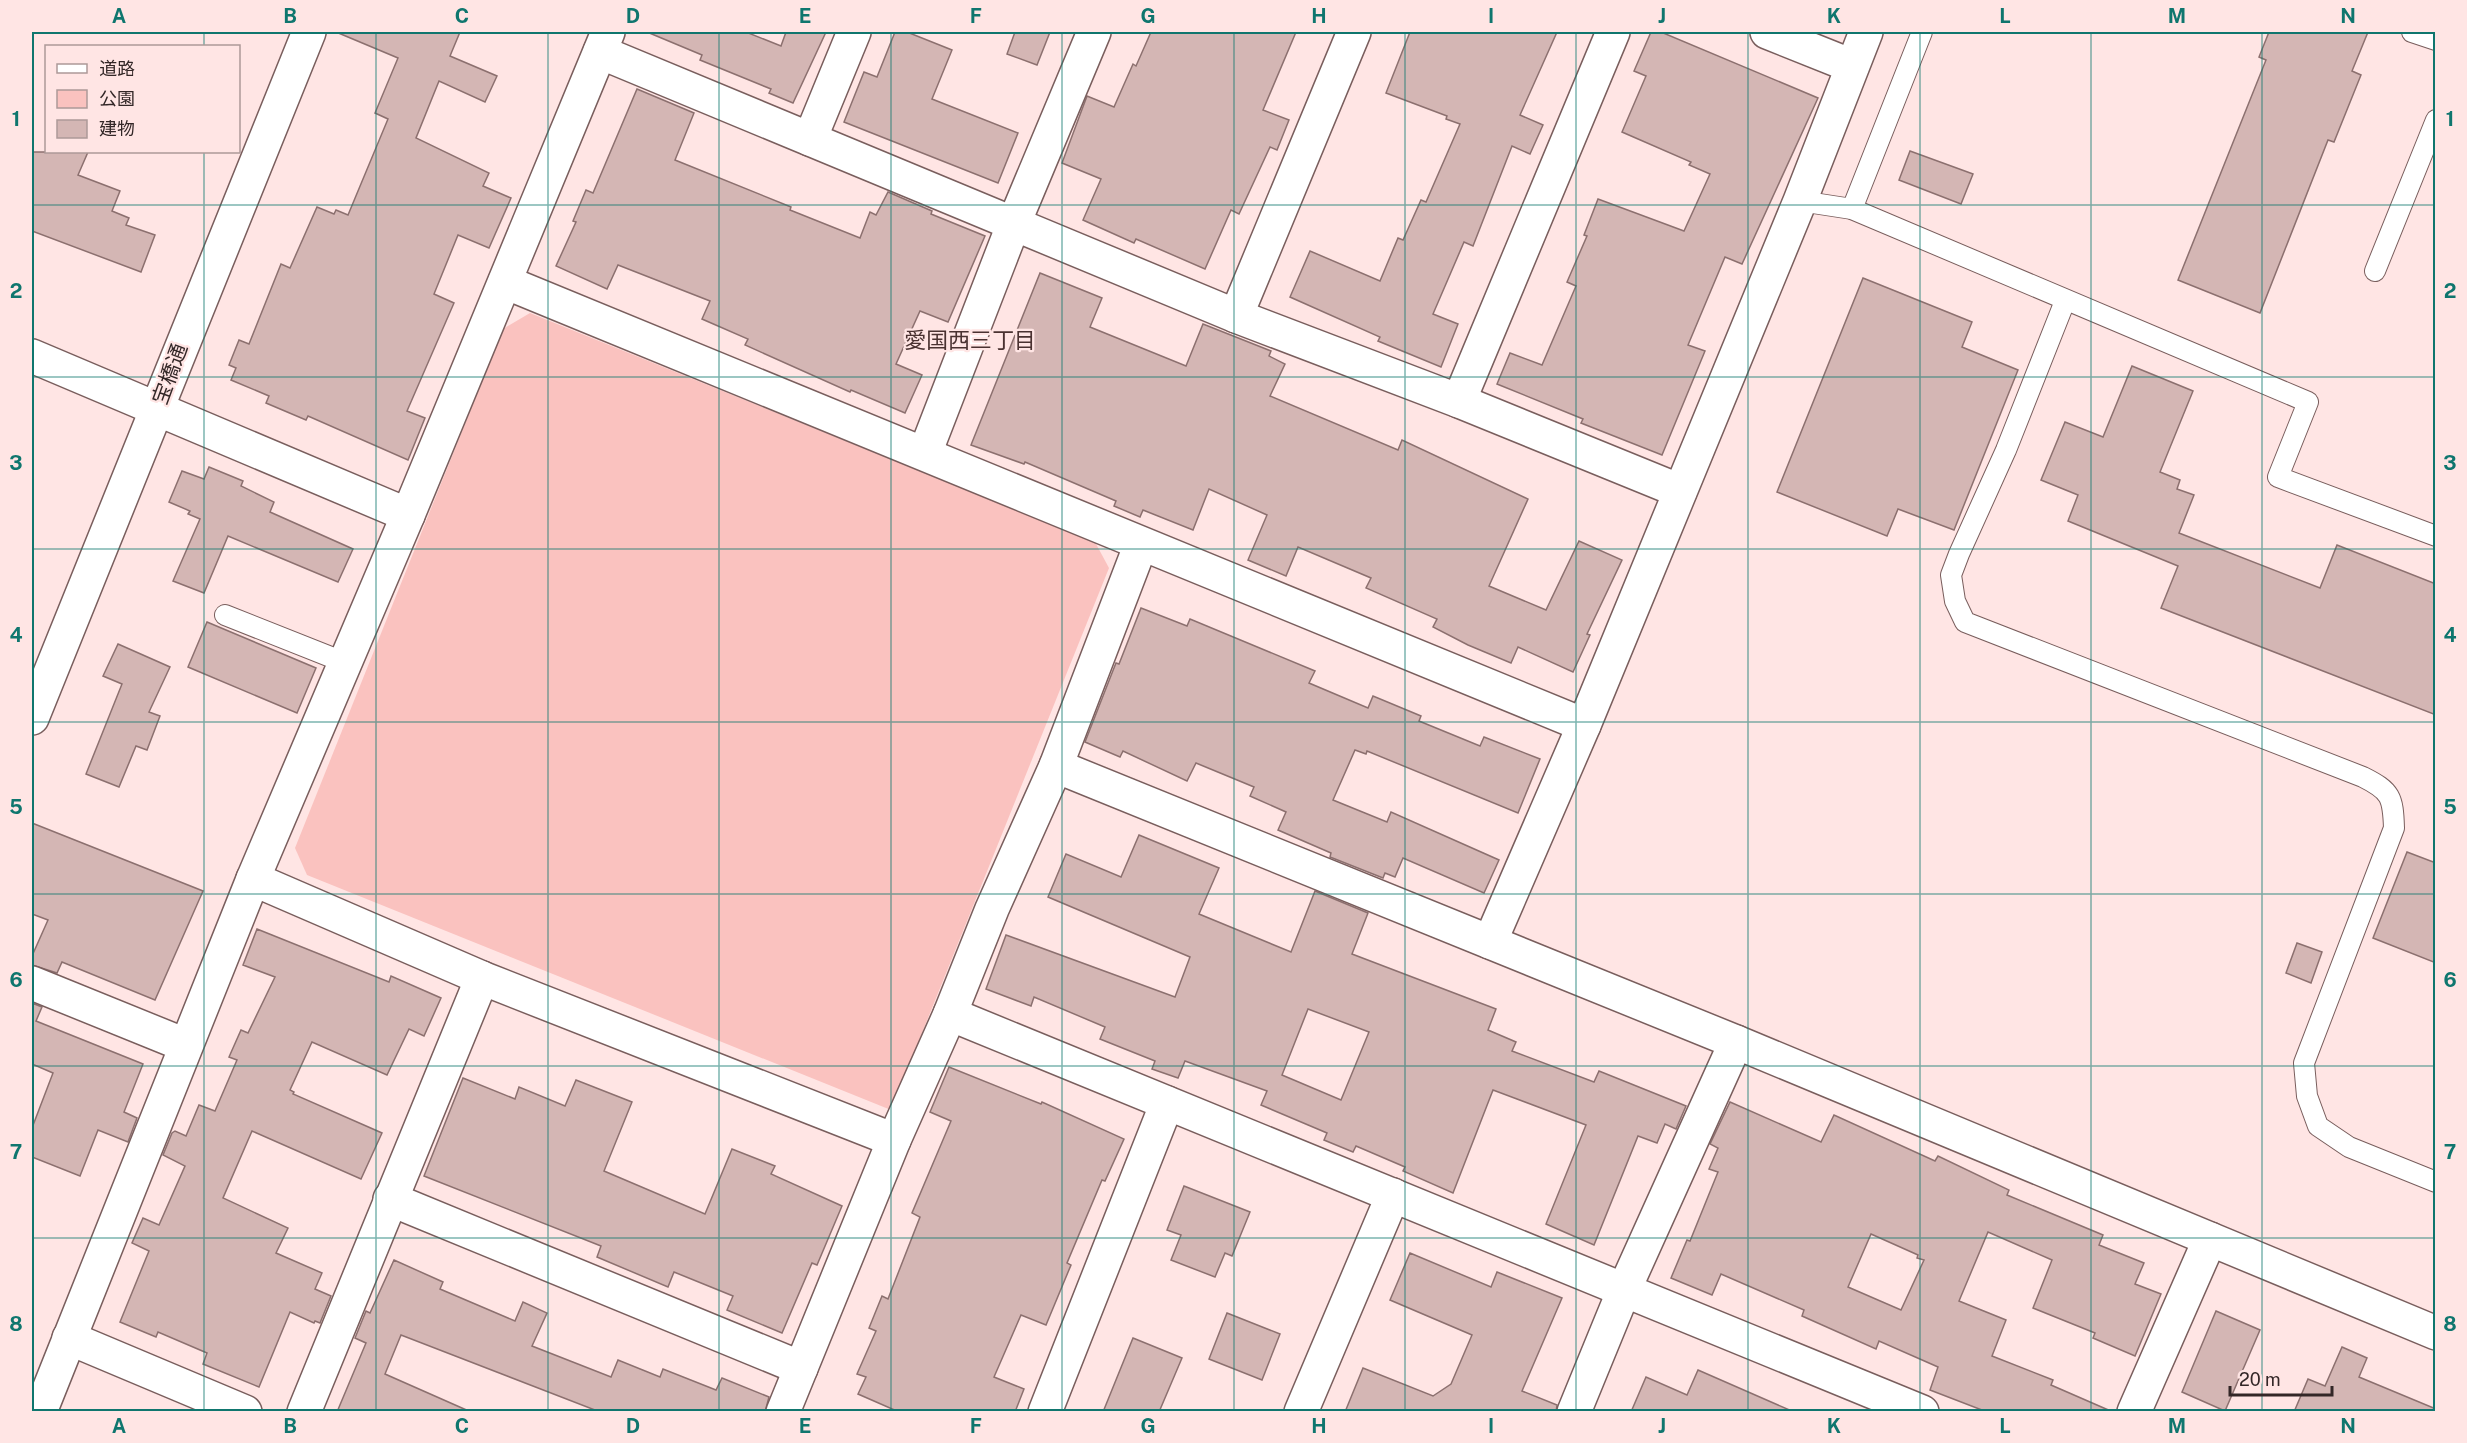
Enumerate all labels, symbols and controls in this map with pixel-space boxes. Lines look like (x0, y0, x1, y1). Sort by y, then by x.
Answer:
text: A (112, 4, 126, 28)
text: B (283, 4, 297, 28)
text: C (455, 4, 469, 28)
text: D (626, 4, 640, 28)
text: E (799, 4, 811, 28)
text: F (970, 4, 982, 28)
text: G (1140, 4, 1156, 28)
text: H (1311, 4, 1327, 28)
text: I (1488, 4, 1494, 28)
text: J (1658, 4, 1666, 28)
text: K (1827, 4, 1841, 28)
text: L (1999, 4, 2011, 28)
text: M (2168, 4, 2186, 28)
text: N (2340, 4, 2356, 28)
legend (45, 45, 240, 153)
text: 道路 (99, 58, 135, 79)
text: 公園 (99, 88, 135, 109)
text: 1 (12, 107, 20, 131)
text: 1 (2446, 107, 2454, 131)
text: 建物 (99, 118, 135, 139)
text: 2 (10, 279, 22, 303)
text: 2 (2444, 279, 2456, 303)
district label: 愛国西三丁目 (904, 327, 1036, 353)
street label: 宝橋通 (147, 340, 192, 408)
text: 3 (9, 451, 23, 475)
text: 3 (2443, 451, 2457, 475)
text: 4 (9, 623, 23, 647)
text: 4 (2443, 623, 2457, 647)
text: 5 (9, 795, 23, 819)
text: 5 (2443, 795, 2457, 819)
text: 6 (9, 968, 23, 992)
text: 6 (2443, 968, 2457, 992)
text: 7 (10, 1140, 22, 1164)
text: 7 (2444, 1140, 2456, 1164)
text: 8 (9, 1312, 23, 1336)
text: 8 (2443, 1312, 2457, 1336)
scale bar (2230, 1359, 2332, 1397)
text: 20 m (2239, 1369, 2281, 1390)
text: A (112, 1414, 126, 1438)
text: B (283, 1414, 297, 1438)
text: C (455, 1414, 469, 1438)
text: D (626, 1414, 640, 1438)
text: E (799, 1414, 811, 1438)
text: F (970, 1414, 982, 1438)
text: G (1140, 1414, 1156, 1438)
text: H (1311, 1414, 1327, 1438)
text: I (1488, 1414, 1494, 1438)
text: J (1658, 1414, 1666, 1438)
text: K (1827, 1414, 1841, 1438)
text: L (1999, 1414, 2011, 1438)
text: M (2168, 1414, 2186, 1438)
text: N (2340, 1414, 2356, 1438)

